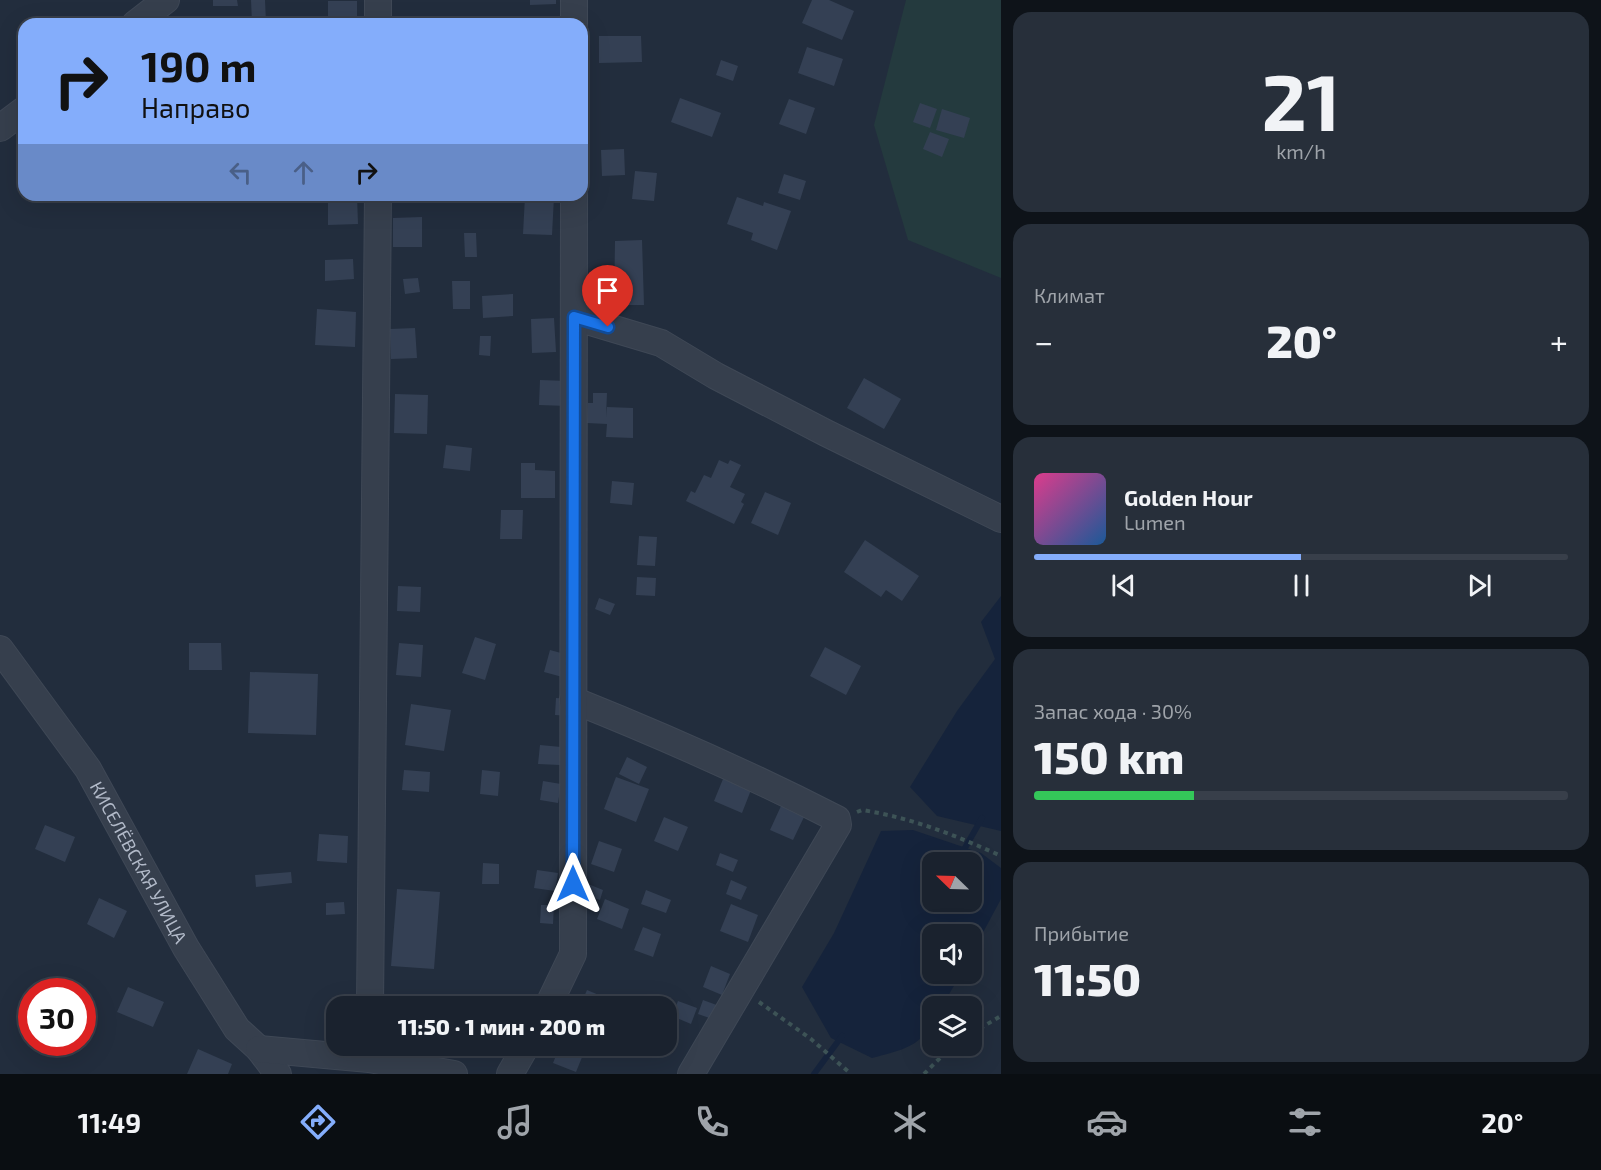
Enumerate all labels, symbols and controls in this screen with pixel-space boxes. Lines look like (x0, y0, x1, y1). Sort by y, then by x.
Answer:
text: 190 m (141, 40, 257, 90)
icon: right (42, 42, 120, 120)
text: 21 (1261, 53, 1341, 147)
text: Направо (141, 91, 250, 123)
text: km/h (1276, 139, 1326, 163)
icon: left (224, 156, 257, 189)
icon: ahead (287, 156, 320, 189)
icon: right (350, 156, 383, 189)
pin (582, 265, 633, 327)
icon: arrive (591, 274, 624, 307)
text: Климат (1034, 283, 1105, 307)
text: 20° (1266, 313, 1337, 367)
text: − (1034, 321, 1053, 361)
text: + (1550, 321, 1568, 361)
text: Golden Hour (1124, 484, 1253, 510)
text: Lumen (1124, 510, 1186, 534)
icon: previous (1107, 569, 1140, 602)
icon: pause (1285, 569, 1318, 602)
icon: next (1463, 569, 1496, 602)
text: Запас хода · 30% (1034, 699, 1192, 723)
text: 150 km (1034, 729, 1184, 783)
street label: КИСЕЛЁВСКАЯ УЛИЦА (86, 777, 193, 948)
position arrow (541, 852, 605, 916)
north arrow (922, 852, 982, 912)
map controls (922, 852, 982, 1056)
text: Прибытие (1034, 921, 1129, 945)
button: sound (922, 924, 982, 984)
text: 11:50 (1034, 951, 1141, 1005)
speed limit sign: 30 (18, 978, 96, 1056)
button: layers (922, 996, 982, 1056)
text: 11:50 · 1 мин · 200 m (398, 1013, 605, 1039)
icon: directions (297, 1101, 339, 1143)
icon: music (494, 1101, 536, 1143)
icon: phone (691, 1101, 733, 1143)
icon: climate (889, 1101, 931, 1143)
icon: car (1086, 1101, 1128, 1143)
icon: filters (1284, 1101, 1326, 1143)
text: 11:49 (78, 1106, 141, 1138)
text: 20° (1481, 1106, 1523, 1138)

